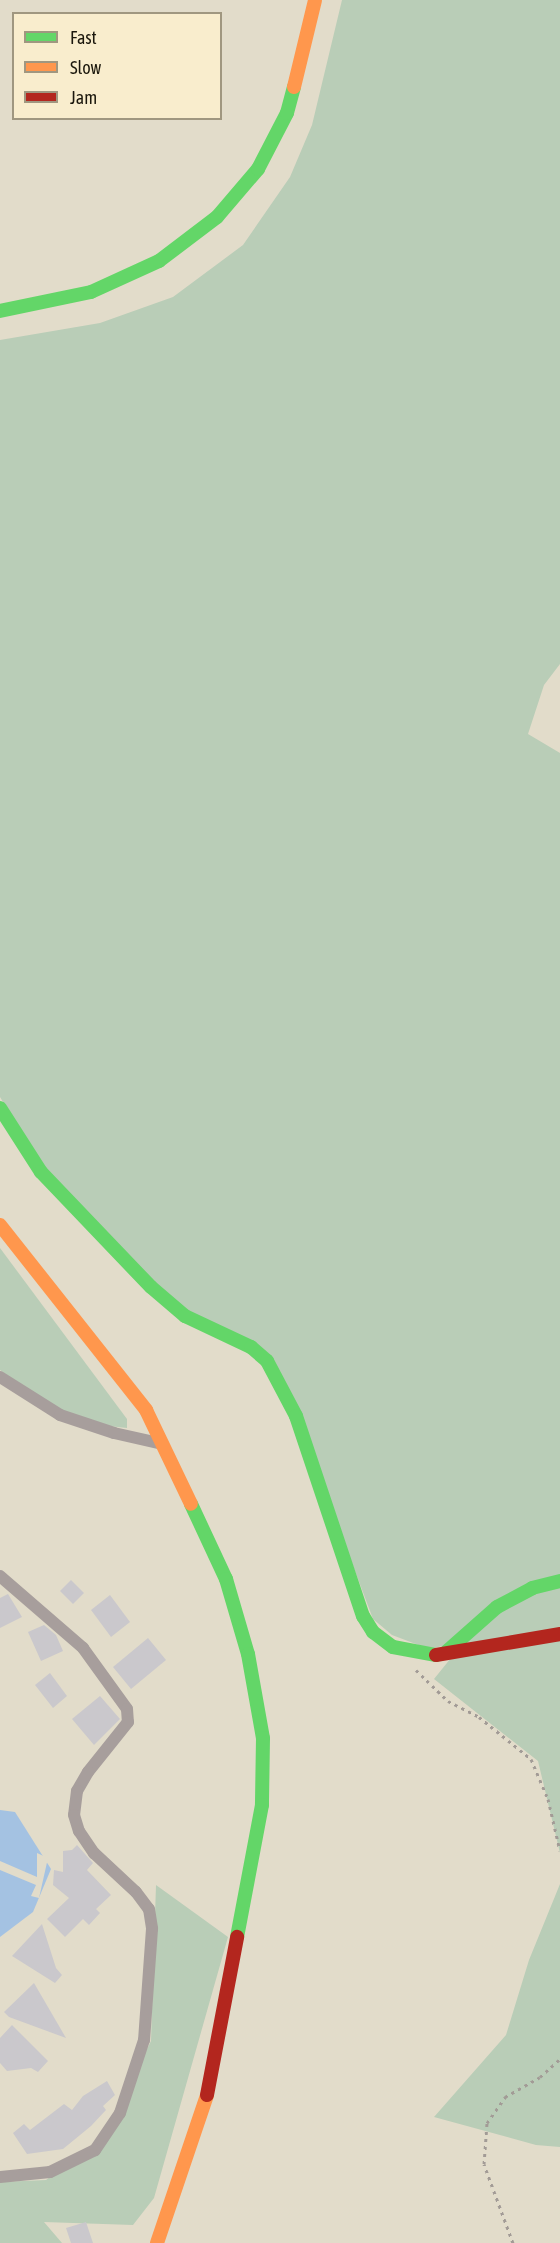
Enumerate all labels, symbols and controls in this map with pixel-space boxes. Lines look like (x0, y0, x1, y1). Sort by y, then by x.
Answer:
legend (12, 12, 222, 120)
text: Fast (70, 27, 97, 48)
text: Slow (70, 57, 101, 78)
text: Jam (70, 87, 97, 108)

